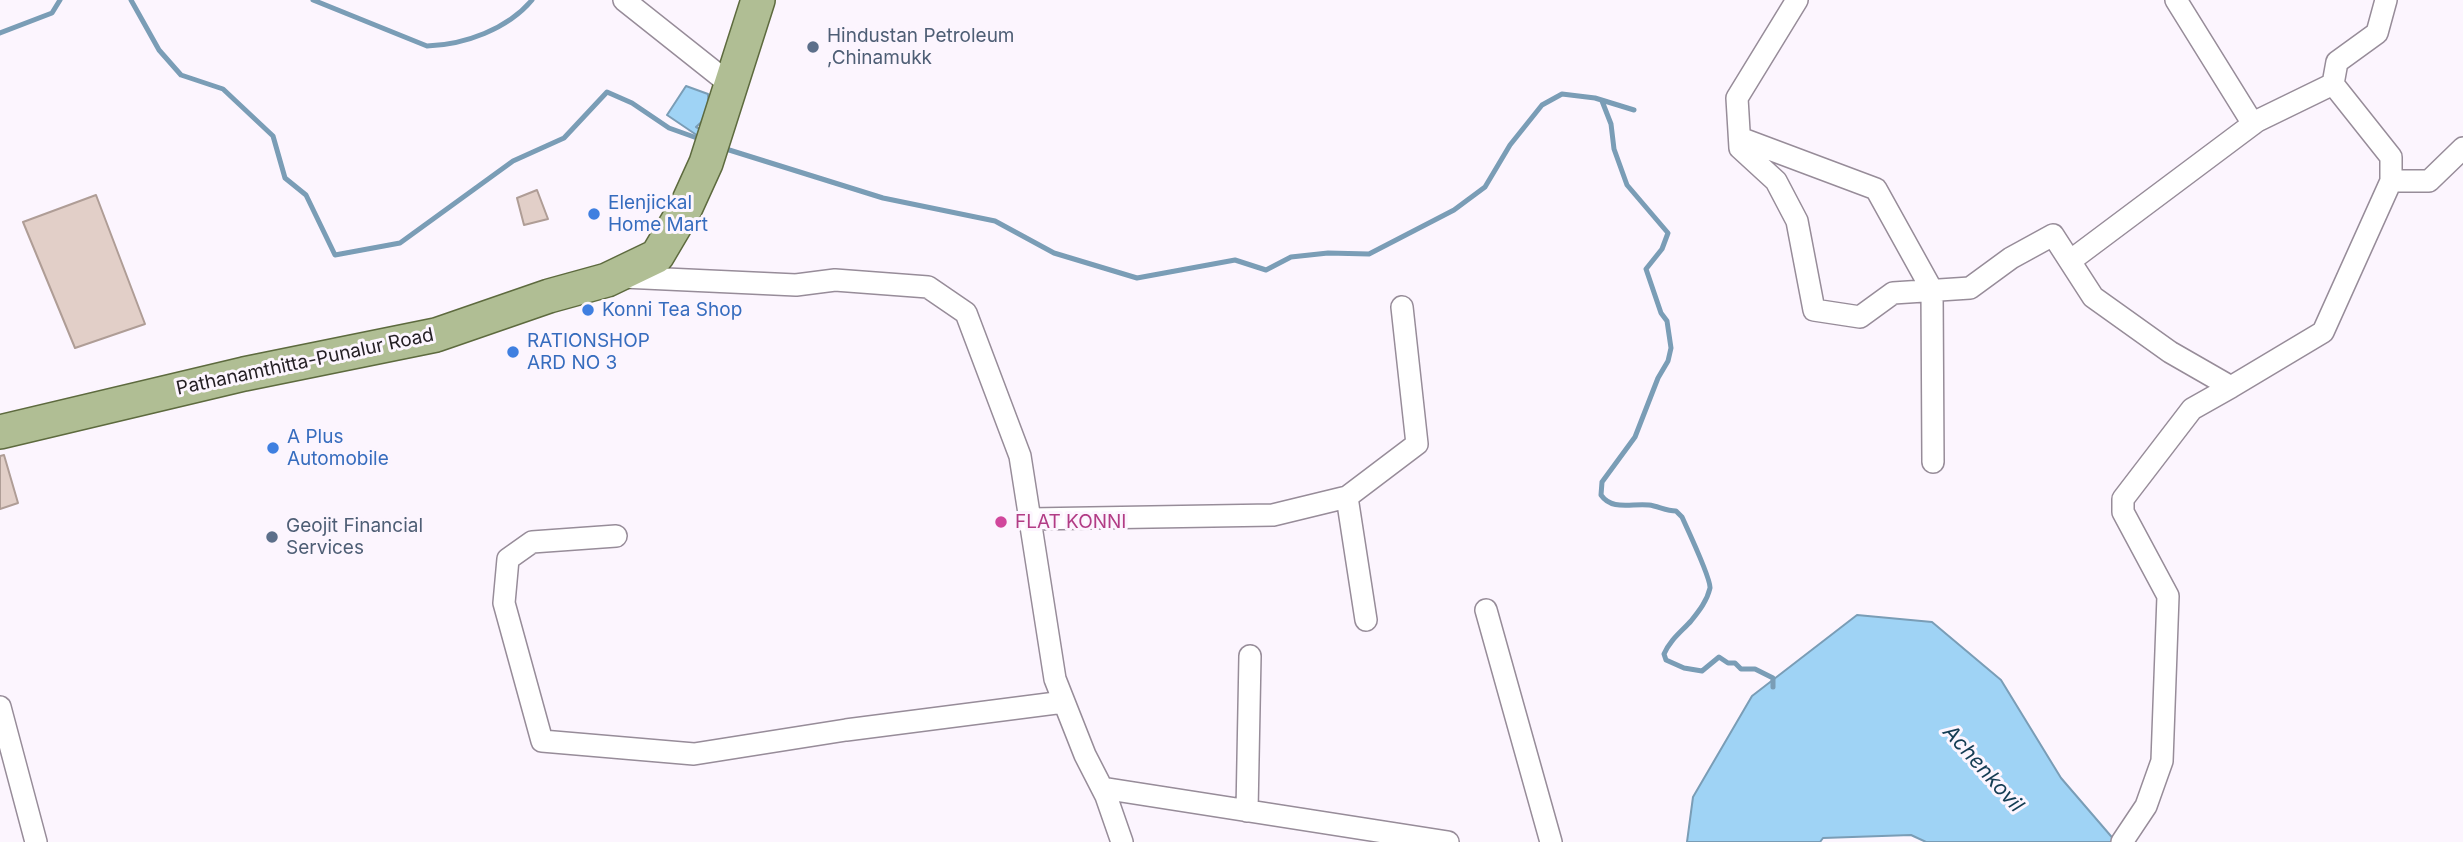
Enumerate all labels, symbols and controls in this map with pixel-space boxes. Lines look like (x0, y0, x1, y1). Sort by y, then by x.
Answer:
place label: Hindustan Petroleum ,Chinamukk (827, 25, 1015, 69)
marker: Hindustan Petroleum ,Chinamukk (805, 39, 821, 55)
place label: Elenjickal Home Mart (608, 192, 708, 236)
marker: Elenjickal Home Mart (586, 206, 602, 222)
place label: Konni Tea Shop (602, 299, 742, 321)
marker: Konni Tea Shop (580, 302, 596, 318)
street label: Pathanamthitta-Punalur Road (174, 324, 436, 400)
place label: RATIONSHOP ARD NO 3 (527, 330, 650, 374)
marker: RATIONSHOP ARD NO 3 (505, 344, 521, 360)
place label: A Plus Automobile (287, 426, 389, 470)
marker: A Plus Automobile (265, 440, 281, 456)
place label: FLAT KONNI (1015, 511, 1126, 533)
marker: FLAT KONNI (993, 514, 1009, 530)
place label: Geojit Financial Services (286, 515, 423, 559)
marker: Geojit Financial Services (264, 529, 280, 545)
water label: Achenkovil (1937, 720, 2029, 818)

